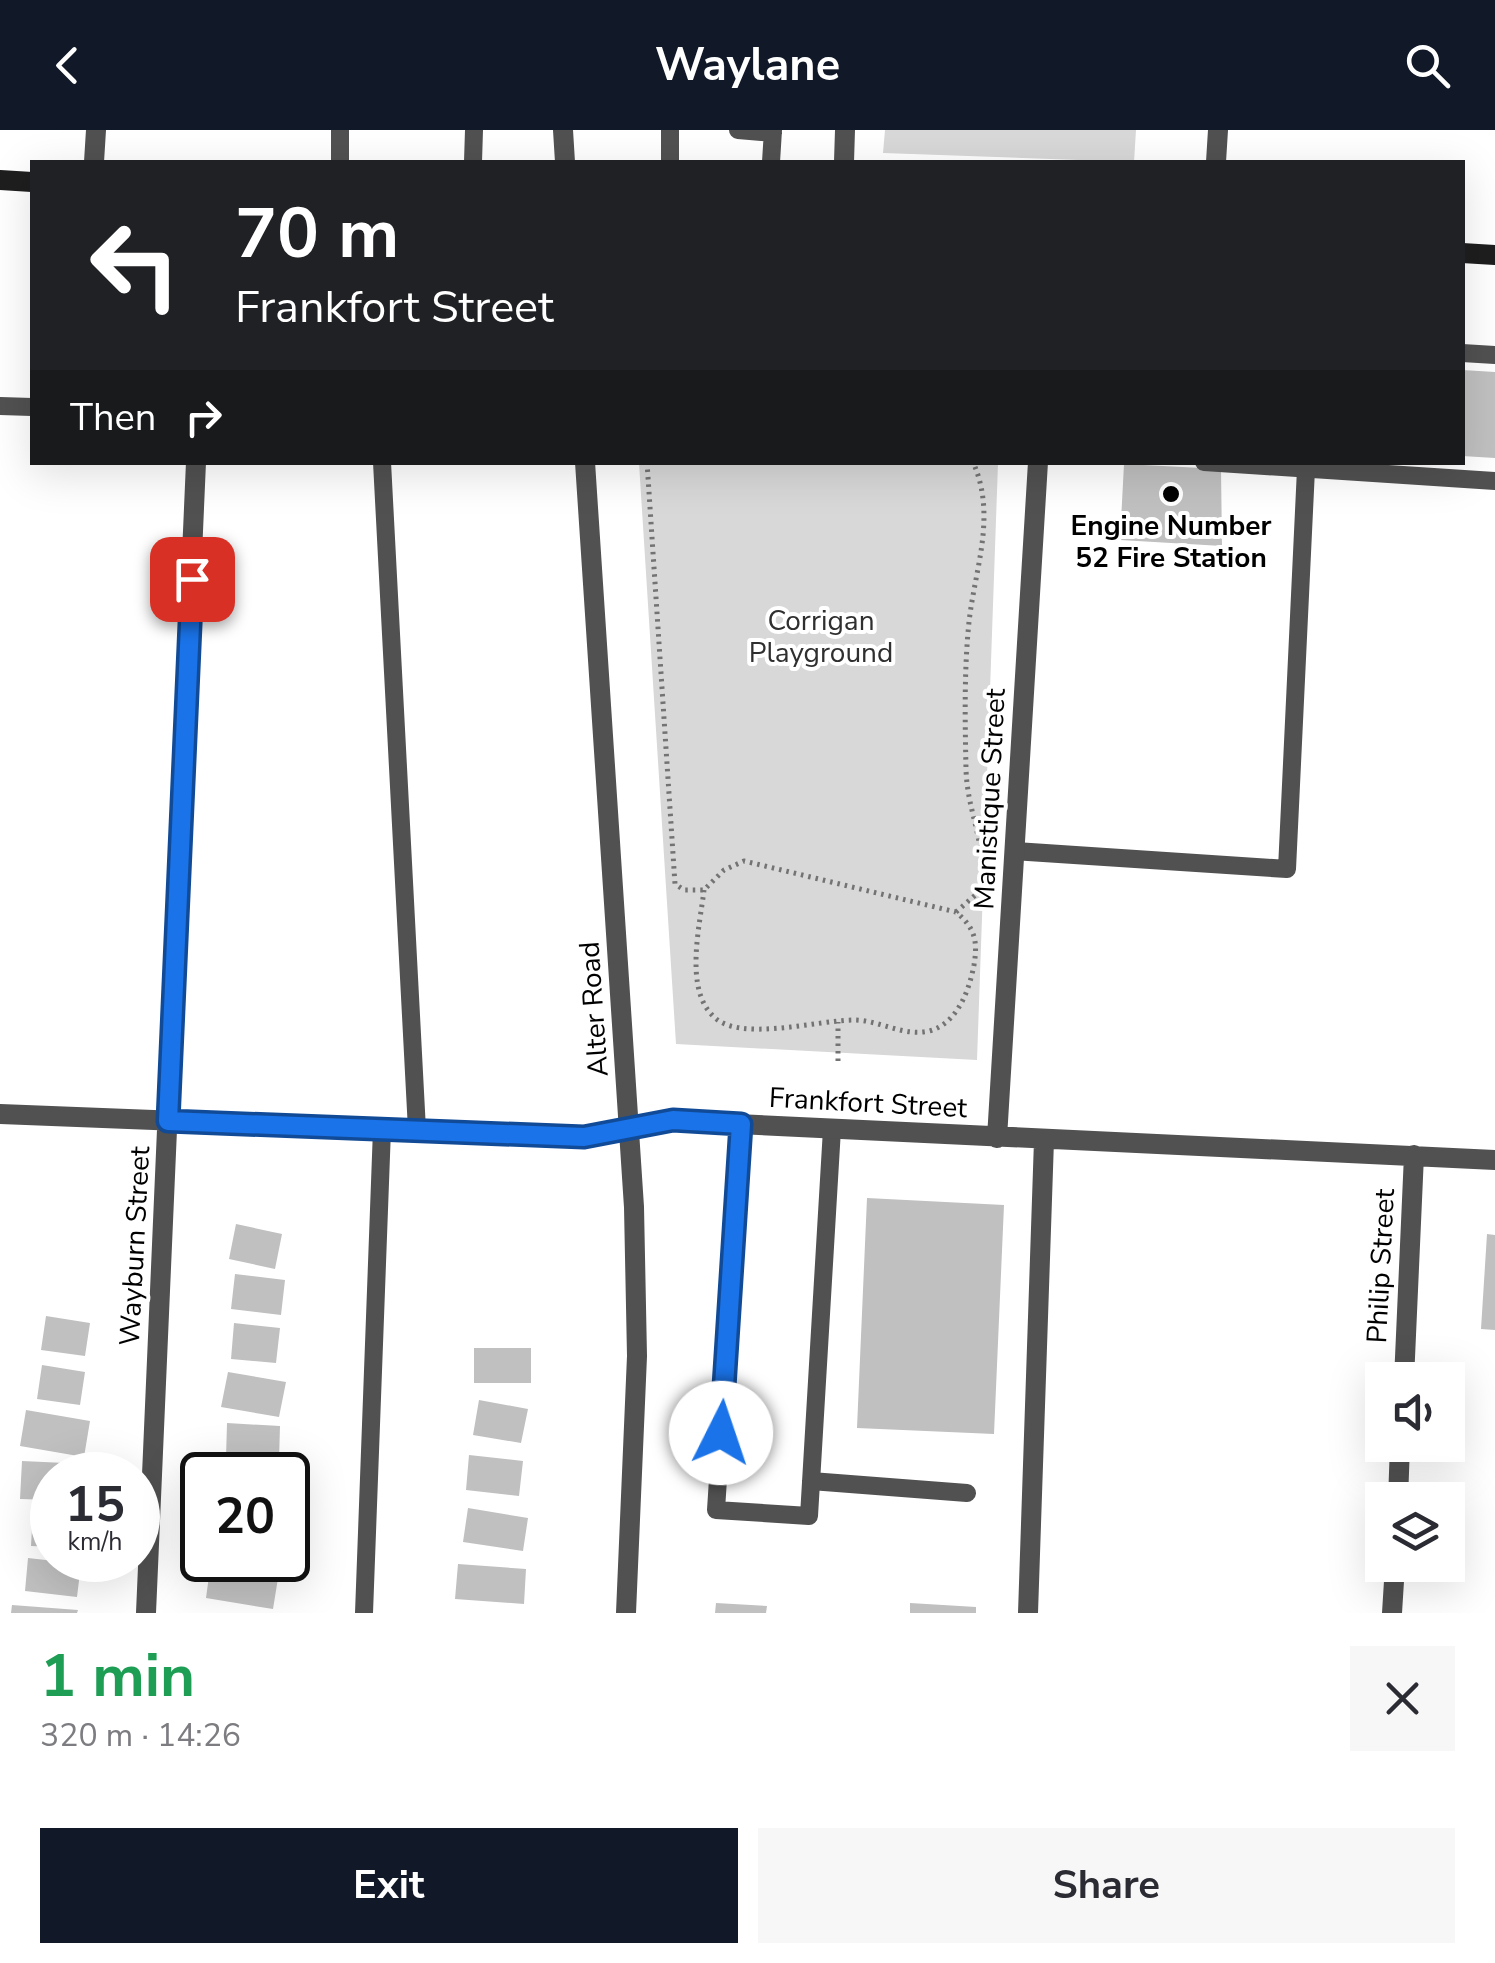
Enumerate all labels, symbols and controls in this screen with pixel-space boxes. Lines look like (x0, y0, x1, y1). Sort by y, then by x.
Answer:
text: Waylane (655, 35, 840, 96)
icon: back (40, 38, 95, 93)
icon: search (1400, 38, 1455, 93)
text: 70 m (235, 186, 399, 282)
icon: left (70, 200, 200, 330)
text: Frankfort Street (235, 277, 554, 338)
icon: right (176, 390, 231, 445)
text: Then (70, 392, 156, 443)
marker: Engine Number 52 Fire Station (1160, 483, 1182, 505)
place label: Engine Number 52 Fire Station (1071, 507, 1271, 577)
pin (150, 537, 235, 622)
icon: arrive (165, 552, 220, 607)
park label: Corrigan Playground (749, 602, 893, 672)
street label: Manistique Street (965, 687, 1015, 911)
street label: Alter Road (570, 940, 618, 1078)
street label: Frankfort Street (768, 1079, 968, 1127)
street label: Wayburn Street (111, 1145, 159, 1347)
street label: Philip Street (1358, 1188, 1404, 1344)
map controls (1365, 1362, 1465, 1582)
button: sound (1365, 1362, 1465, 1462)
position arrow (669, 1381, 773, 1485)
speed limit sign: 20 (180, 1452, 310, 1582)
text: 15 (65, 1470, 125, 1539)
button: layers (1365, 1482, 1465, 1582)
text: km/h (67, 1525, 123, 1559)
text: 1 min (40, 1635, 195, 1717)
button: close (1350, 1646, 1455, 1751)
text: 320 m · 14:26 (40, 1714, 241, 1757)
button: Exit (40, 1828, 738, 1943)
button: Share (758, 1828, 1455, 1943)

